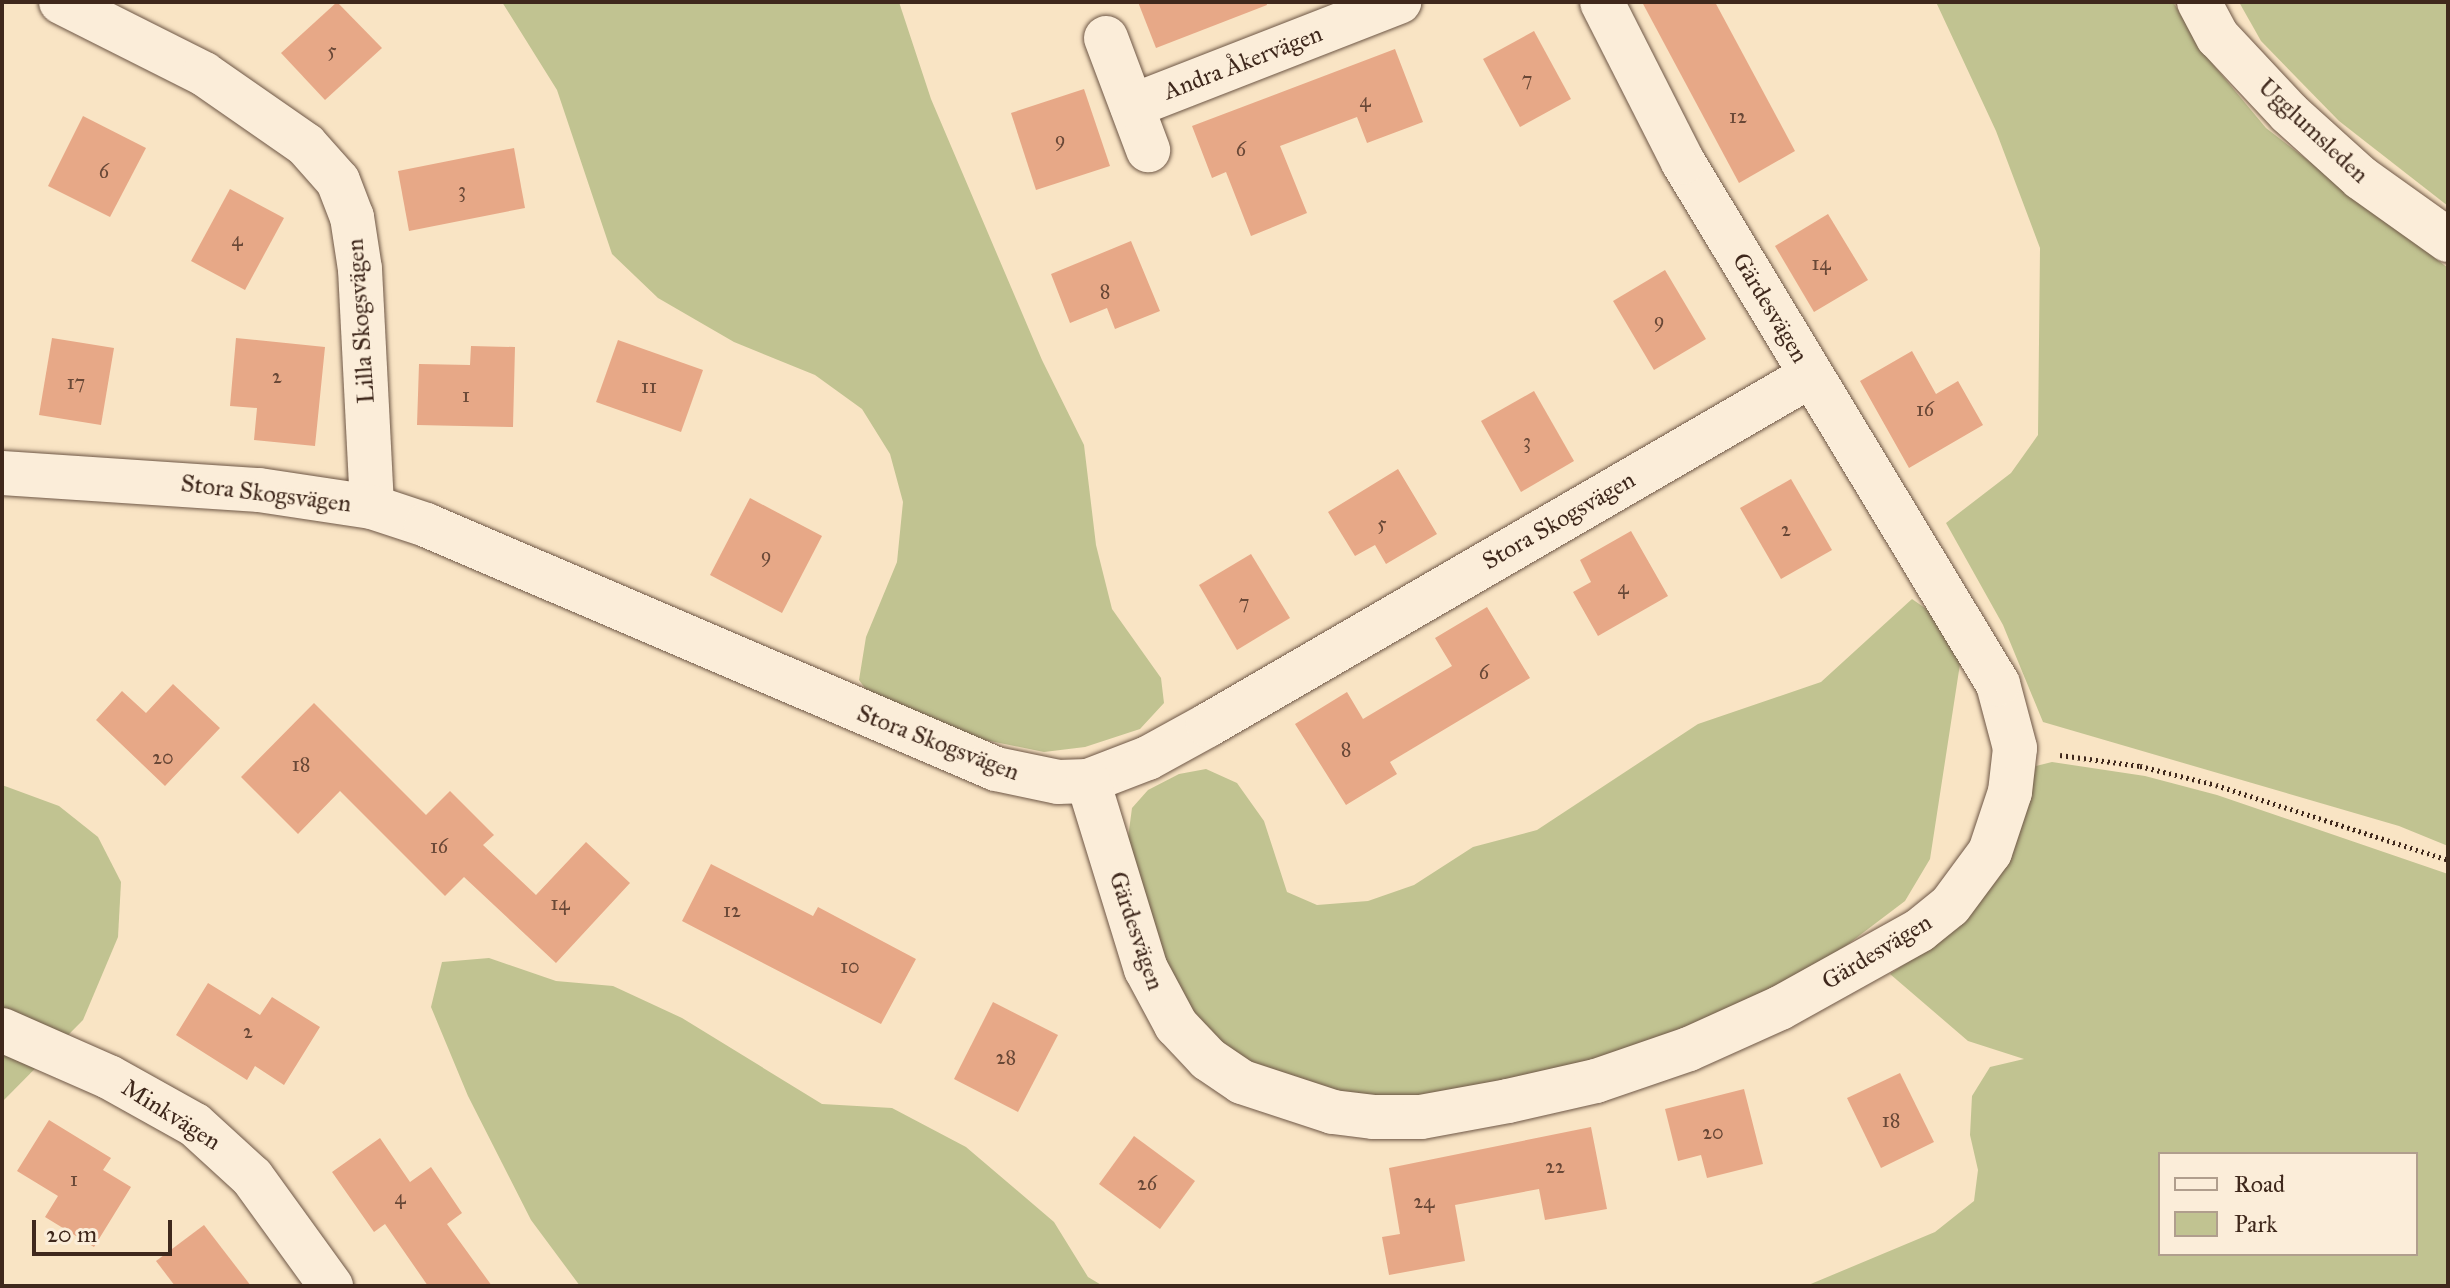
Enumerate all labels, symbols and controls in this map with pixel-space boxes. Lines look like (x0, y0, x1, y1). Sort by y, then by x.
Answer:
street label: Andra Åkervägen (1160, 20, 1326, 106)
house number: 5 (327, 38, 337, 62)
house number: 7 (1522, 67, 1532, 91)
street label: Ugglumsleden (2252, 73, 2374, 189)
house number: 4 (1359, 88, 1371, 112)
house number: 12 (1729, 104, 1747, 128)
house number: 9 (1055, 127, 1065, 151)
house number: 6 (1236, 137, 1246, 161)
house number: 6 (99, 159, 109, 183)
house number: 3 (458, 178, 466, 202)
house number: 4 (231, 227, 243, 251)
street label: Lilla Skogsvägen (341, 238, 381, 404)
street label: Gärdesvägen (1726, 248, 1814, 368)
house number: 14 (1811, 251, 1831, 275)
house number: 8 (1100, 279, 1110, 303)
house number: 9 (1654, 308, 1664, 332)
house number: 2 (272, 364, 282, 388)
house number: 17 (67, 370, 85, 394)
house number: 11 (641, 374, 657, 398)
house number: 1 (462, 383, 470, 407)
house number: 16 (1916, 397, 1934, 421)
house number: 3 (1523, 429, 1531, 453)
street label: Stora Skogsvägen (1478, 466, 1640, 576)
street label: Stora Skogsvägen (179, 469, 353, 519)
house number: 5 (1377, 511, 1387, 535)
house number: 2 (1781, 517, 1791, 541)
house number: 9 (761, 543, 771, 567)
house number: 4 (1617, 575, 1629, 599)
house number: 7 (1239, 590, 1249, 614)
house number: 6 (1479, 660, 1489, 684)
street label: Stora Skogsvägen (853, 699, 1023, 787)
house number: 8 (1341, 737, 1351, 761)
house number: 20 (152, 745, 174, 769)
house number: 18 (292, 752, 310, 776)
house number: 16 (430, 834, 448, 858)
street label: Gärdesvägen (1102, 868, 1170, 994)
house number: 14 (550, 891, 570, 915)
house number: 12 (723, 898, 741, 922)
street label: Gärdesvägen (1817, 908, 1937, 996)
house number: 10 (840, 954, 860, 978)
house number: 2 (243, 1019, 253, 1043)
house number: 28 (996, 1045, 1016, 1069)
street label: Minkvägen (116, 1073, 226, 1157)
house number: 18 (1882, 1108, 1900, 1132)
house number: 20 (1702, 1120, 1724, 1144)
legend (2158, 1152, 2418, 1256)
house number: 22 (1545, 1154, 1565, 1178)
house number: 1 (70, 1167, 78, 1191)
text: Road (2234, 1169, 2285, 1199)
house number: 26 (1137, 1171, 1157, 1195)
house number: 4 (394, 1185, 406, 1209)
house number: 24 (1413, 1189, 1435, 1213)
scale bar (36, 1204, 176, 1254)
text: Park (2234, 1209, 2277, 1239)
text: 20 m (46, 1219, 97, 1249)

